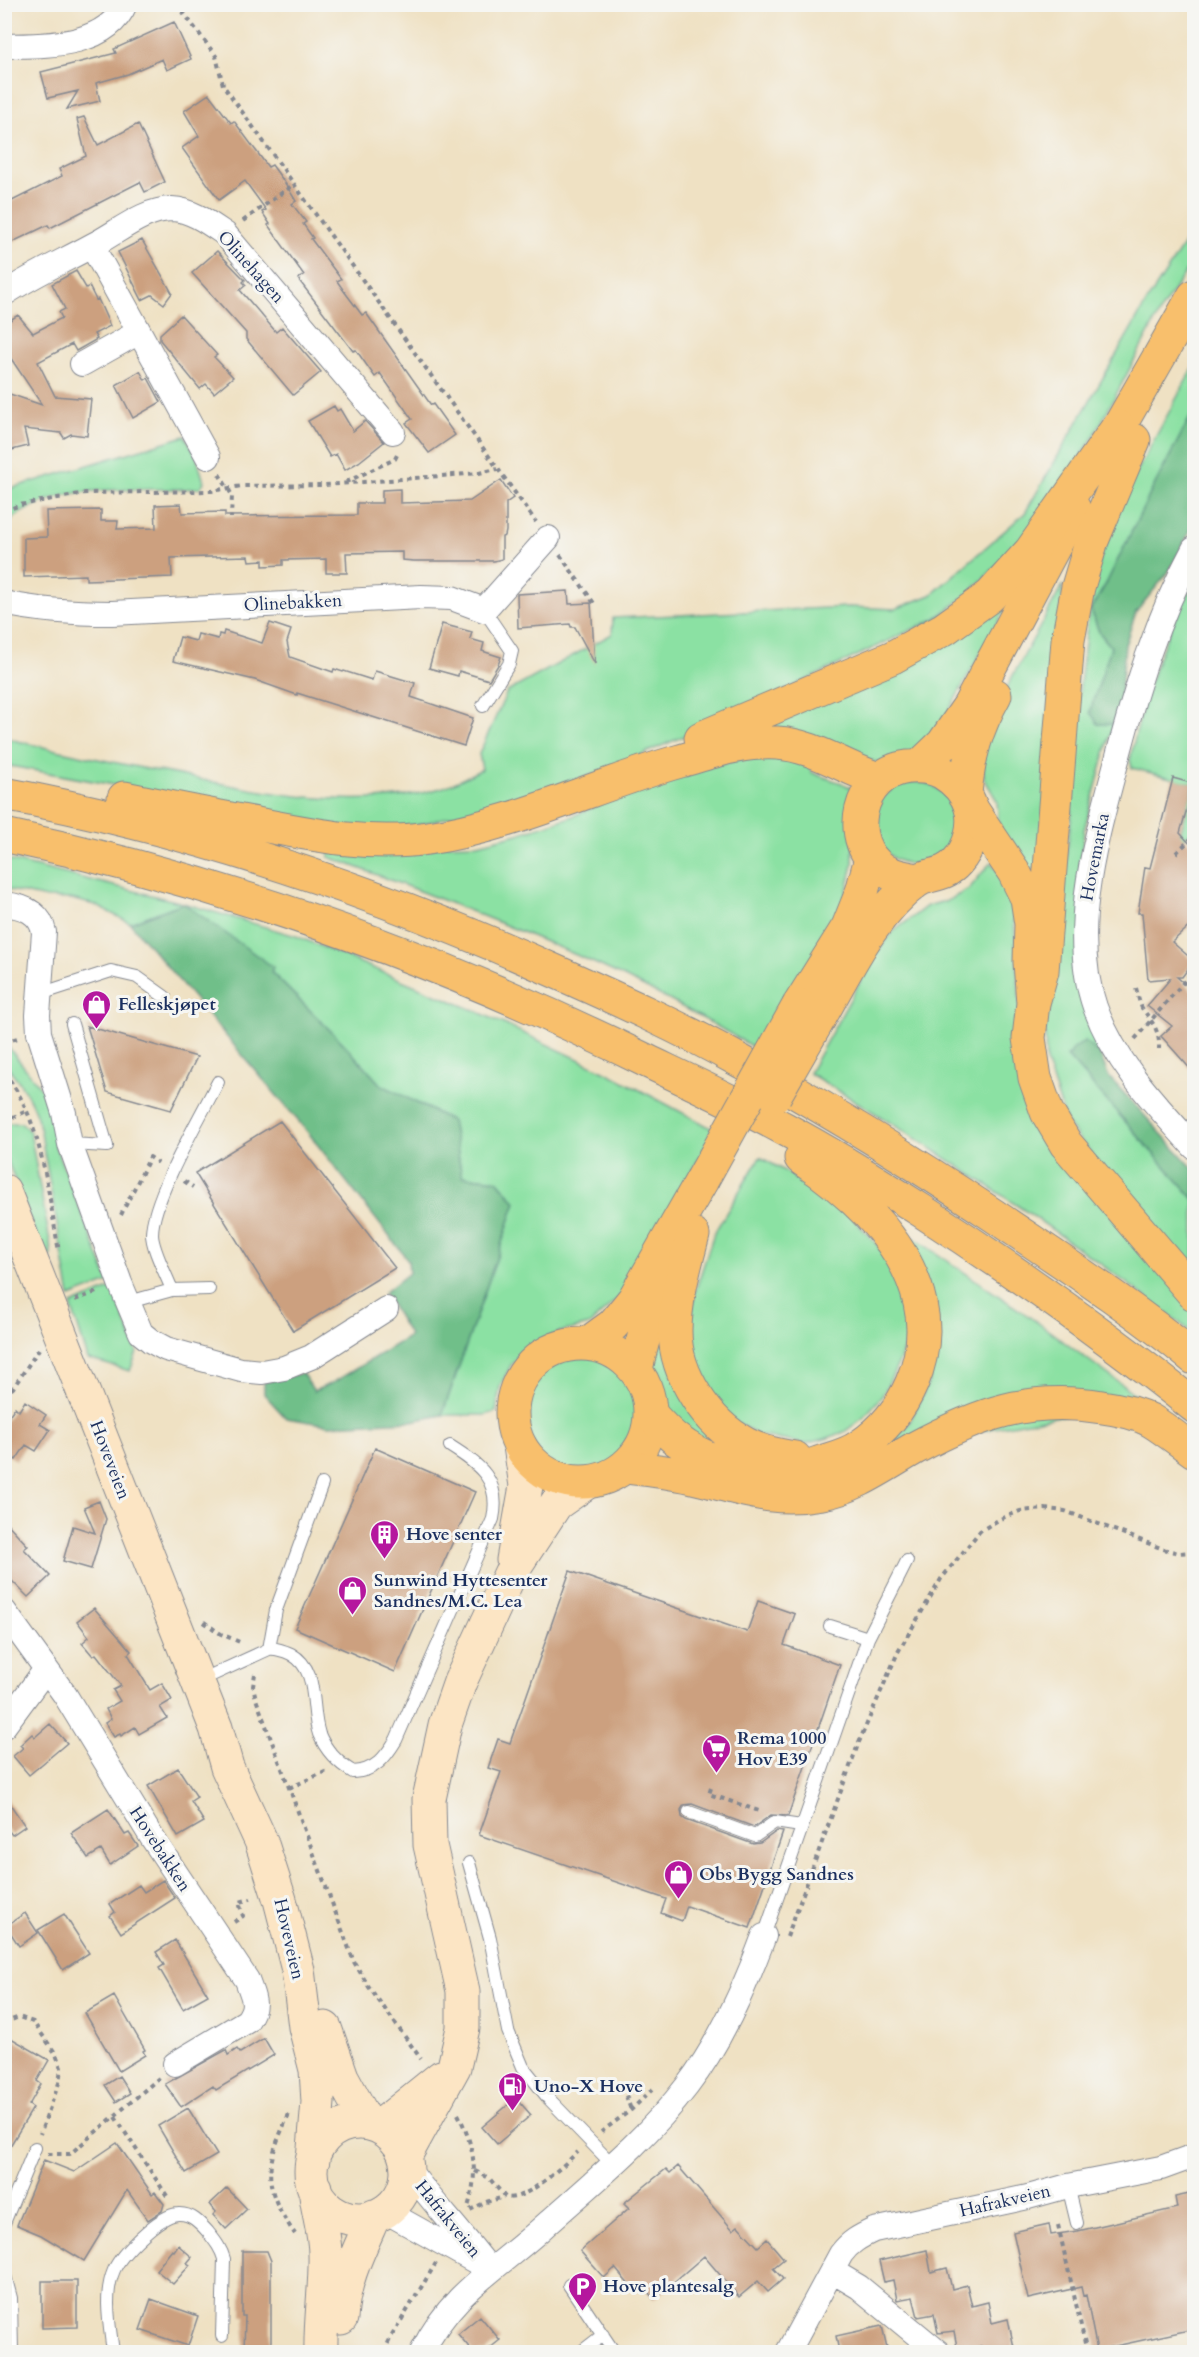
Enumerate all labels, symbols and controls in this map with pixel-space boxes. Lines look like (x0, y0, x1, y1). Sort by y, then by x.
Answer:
street label: Olinehagen (212, 225, 291, 309)
street label: Olinebakken (243, 588, 344, 618)
street label: Hovemarka (1074, 811, 1116, 903)
shop icon: Felleskjøpet (81, 988, 113, 1030)
place label: Felleskjøpet (118, 992, 216, 1017)
street label: Hoveveien (83, 1417, 137, 1504)
building icon: Hove senter (369, 1518, 401, 1560)
place label: Hove senter (406, 1522, 503, 1547)
place label: Sunwind Hyttesenter Sandnes/M.C. Lea (374, 1568, 548, 1614)
shop icon: Sunwind Hyttesenter Sandnes/M.C. Lea (337, 1574, 369, 1616)
place label: Rema 1000 Hov E39 (737, 1726, 826, 1772)
supermarket icon: Rema 1000 Hov E39 (700, 1732, 732, 1774)
street label: Hovebakken (123, 1801, 197, 1897)
shop icon: Obs Bygg Sandnes (662, 1858, 694, 1900)
place label: Obs Bygg Sandnes (699, 1862, 854, 1887)
street label: Hoveveien (268, 1896, 311, 1983)
fuel station icon: Uno-X Hove (497, 2070, 529, 2112)
place label: Uno-X Hove (534, 2074, 643, 2099)
street label: Hafrakveien (409, 2175, 487, 2264)
street label: Hafrakveien (957, 2178, 1054, 2224)
parking icon: Hove plantesalg (566, 2270, 598, 2312)
place label: Hove plantesalg (603, 2274, 734, 2299)

